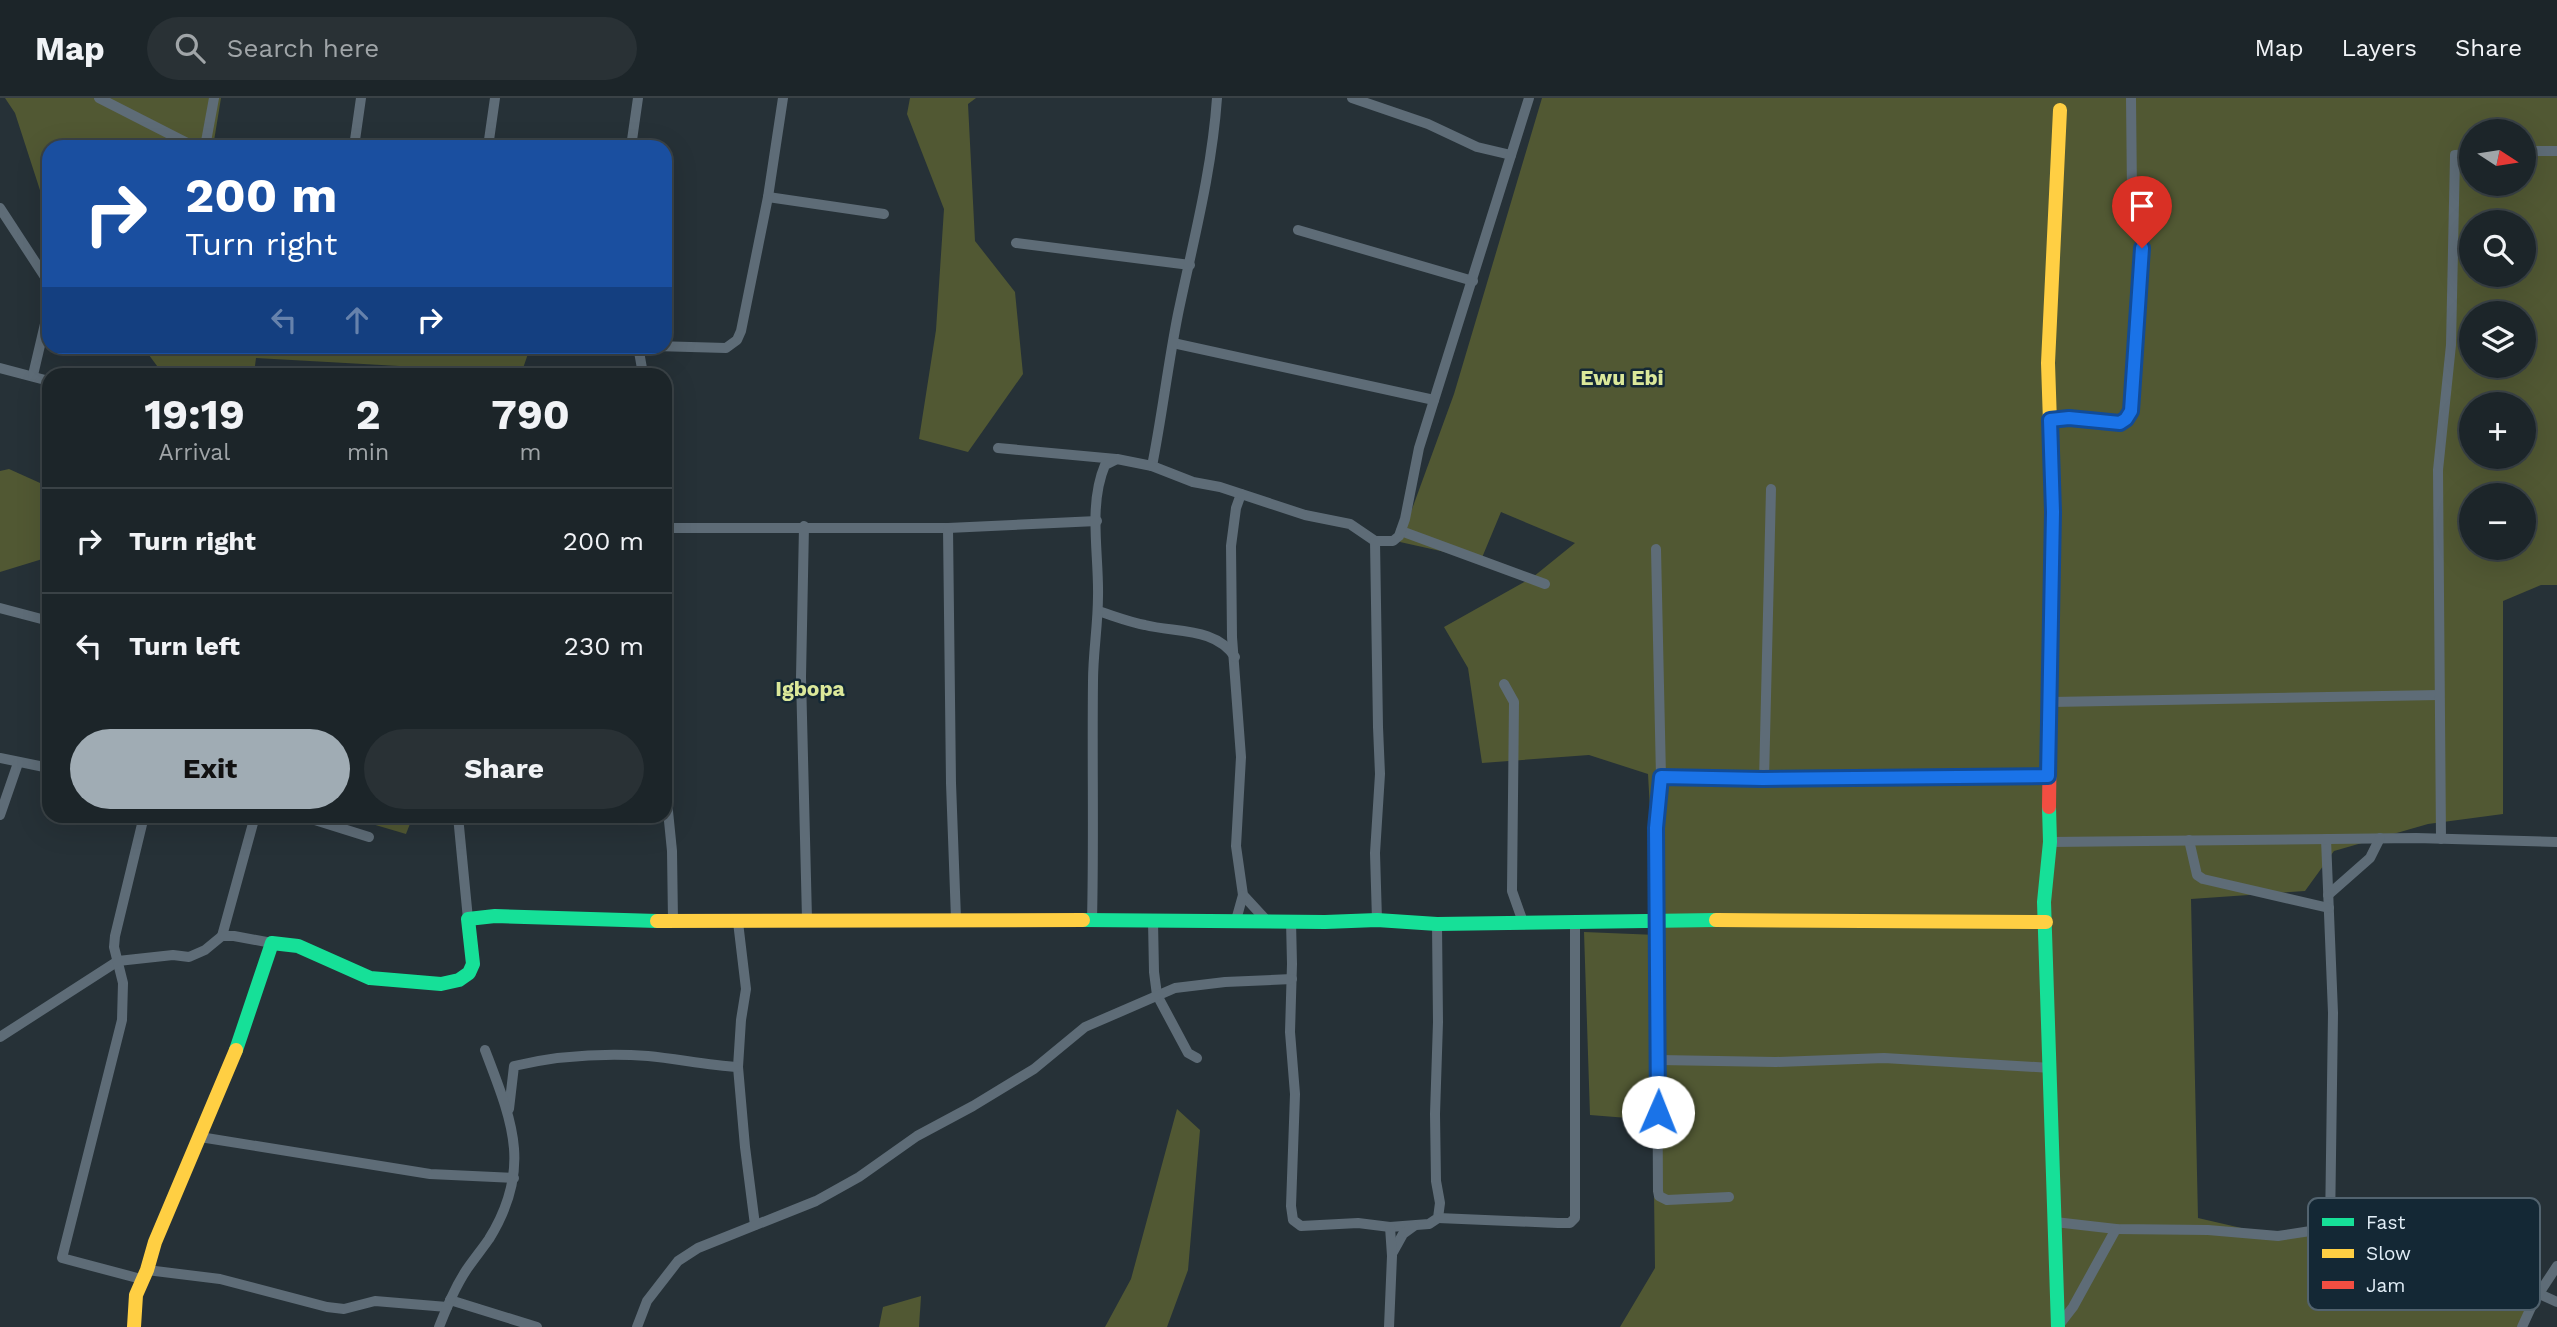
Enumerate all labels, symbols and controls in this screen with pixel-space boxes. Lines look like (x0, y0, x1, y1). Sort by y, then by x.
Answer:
search box (147, 17, 637, 80)
text: Map (35, 29, 105, 68)
icon: search (171, 29, 209, 67)
text: Search here (227, 33, 379, 63)
text: Map (2255, 34, 2303, 62)
text: Layers (2341, 34, 2417, 62)
text: Share (2455, 34, 2522, 62)
north arrow (2459, 119, 2536, 196)
map controls (2459, 119, 2536, 560)
text: 200 m (185, 166, 337, 224)
icon: right (70, 168, 161, 259)
pin (2112, 176, 2172, 248)
icon: arrive (2123, 187, 2161, 225)
button: search (2459, 210, 2536, 287)
text: Turn right (185, 225, 337, 263)
icon: left (265, 301, 303, 339)
icon: ahead (338, 301, 376, 339)
icon: right (411, 301, 449, 339)
button: layers (2459, 301, 2536, 378)
district label: Ewu Ebi (1580, 365, 1664, 390)
text: 19:19 (144, 390, 245, 439)
text: 2 (356, 390, 381, 439)
text: 790 (491, 390, 570, 439)
button: + (2459, 392, 2536, 469)
text: Arrival (159, 439, 230, 466)
text: min (347, 439, 389, 466)
text: m (520, 439, 542, 466)
button: − (2459, 483, 2536, 560)
icon: right (70, 522, 108, 560)
text: Turn right (129, 526, 256, 556)
text: 200 m (563, 526, 644, 556)
icon: left (70, 627, 108, 665)
text: Turn left (129, 631, 240, 661)
text: 230 m (564, 631, 644, 661)
district label: Igbopa (775, 676, 845, 701)
button: Exit (70, 729, 350, 809)
button: Share (364, 729, 644, 809)
position arrow (1621, 1075, 1695, 1149)
legend (2308, 1198, 2540, 1310)
text: Fast (2366, 1211, 2405, 1234)
text: Slow (2366, 1242, 2411, 1265)
text: Jam (2366, 1274, 2405, 1297)

